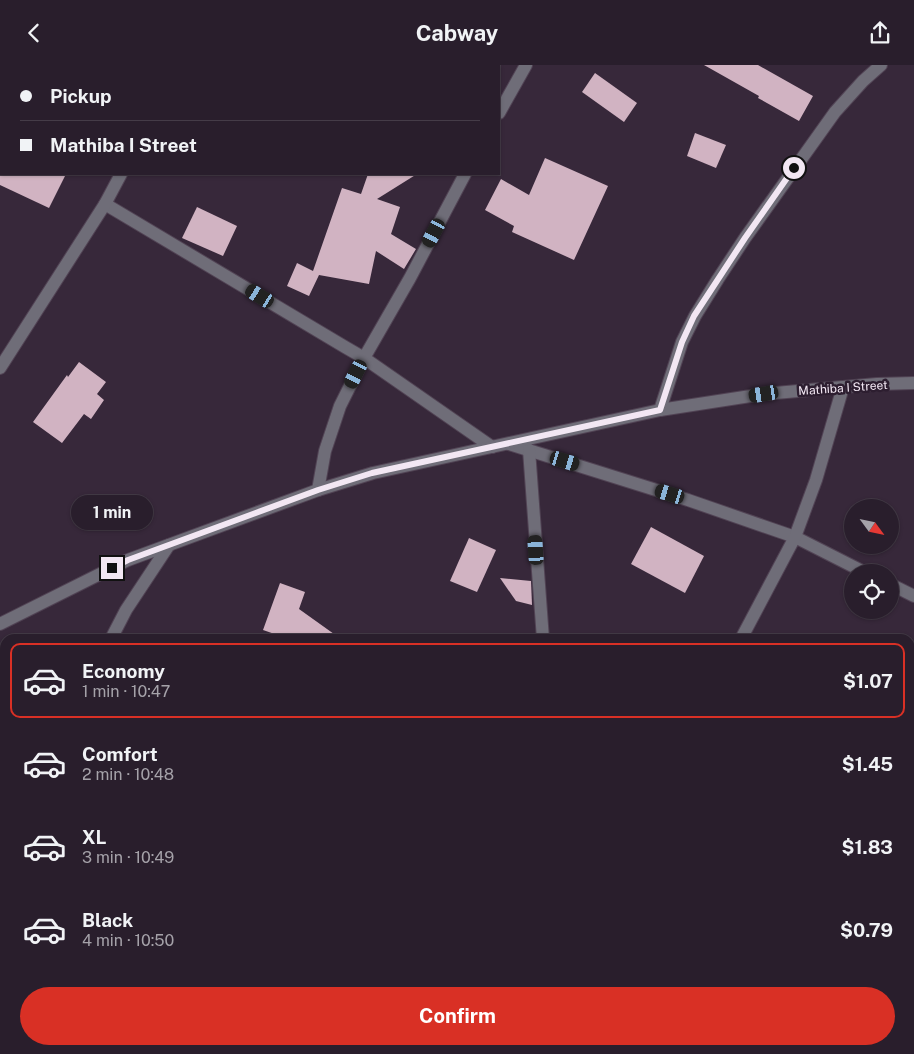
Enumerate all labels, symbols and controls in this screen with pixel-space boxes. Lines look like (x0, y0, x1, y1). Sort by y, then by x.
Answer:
icon: back (20, 19, 48, 47)
icon: share (866, 19, 894, 47)
text: Cabway (416, 20, 498, 46)
text: Pickup (50, 85, 112, 107)
text: Mathiba I Street (50, 134, 197, 156)
route start (783, 157, 805, 179)
car (420, 216, 447, 250)
car (243, 282, 276, 310)
car (342, 357, 369, 391)
street label: Mathiba I Street (798, 378, 889, 398)
car (748, 384, 779, 404)
car (548, 449, 581, 473)
car (653, 482, 686, 506)
callout: 1 min (71, 495, 153, 531)
north arrow (844, 499, 899, 554)
map controls (844, 499, 899, 619)
text: 1 min (93, 503, 131, 522)
car (527, 535, 544, 565)
route end (101, 557, 123, 579)
button: locate (844, 564, 899, 619)
icon: car (22, 658, 67, 703)
text: Economy (82, 660, 165, 682)
text: $1.07 (843, 670, 893, 692)
text: 1 min · 10:47 (82, 682, 170, 701)
icon: car (22, 741, 67, 786)
text: Comfort (82, 743, 158, 765)
text: $1.45 (842, 753, 893, 775)
text: 2 min · 10:48 (82, 765, 174, 784)
icon: car (22, 824, 67, 869)
text: XL (82, 826, 107, 848)
text: $1.83 (841, 836, 893, 858)
text: 3 min · 10:49 (82, 848, 174, 867)
icon: car (22, 907, 67, 952)
text: Black (82, 909, 133, 931)
text: $0.79 (840, 919, 893, 941)
text: 4 min · 10:50 (82, 931, 174, 950)
button: Confirm (20, 987, 895, 1045)

